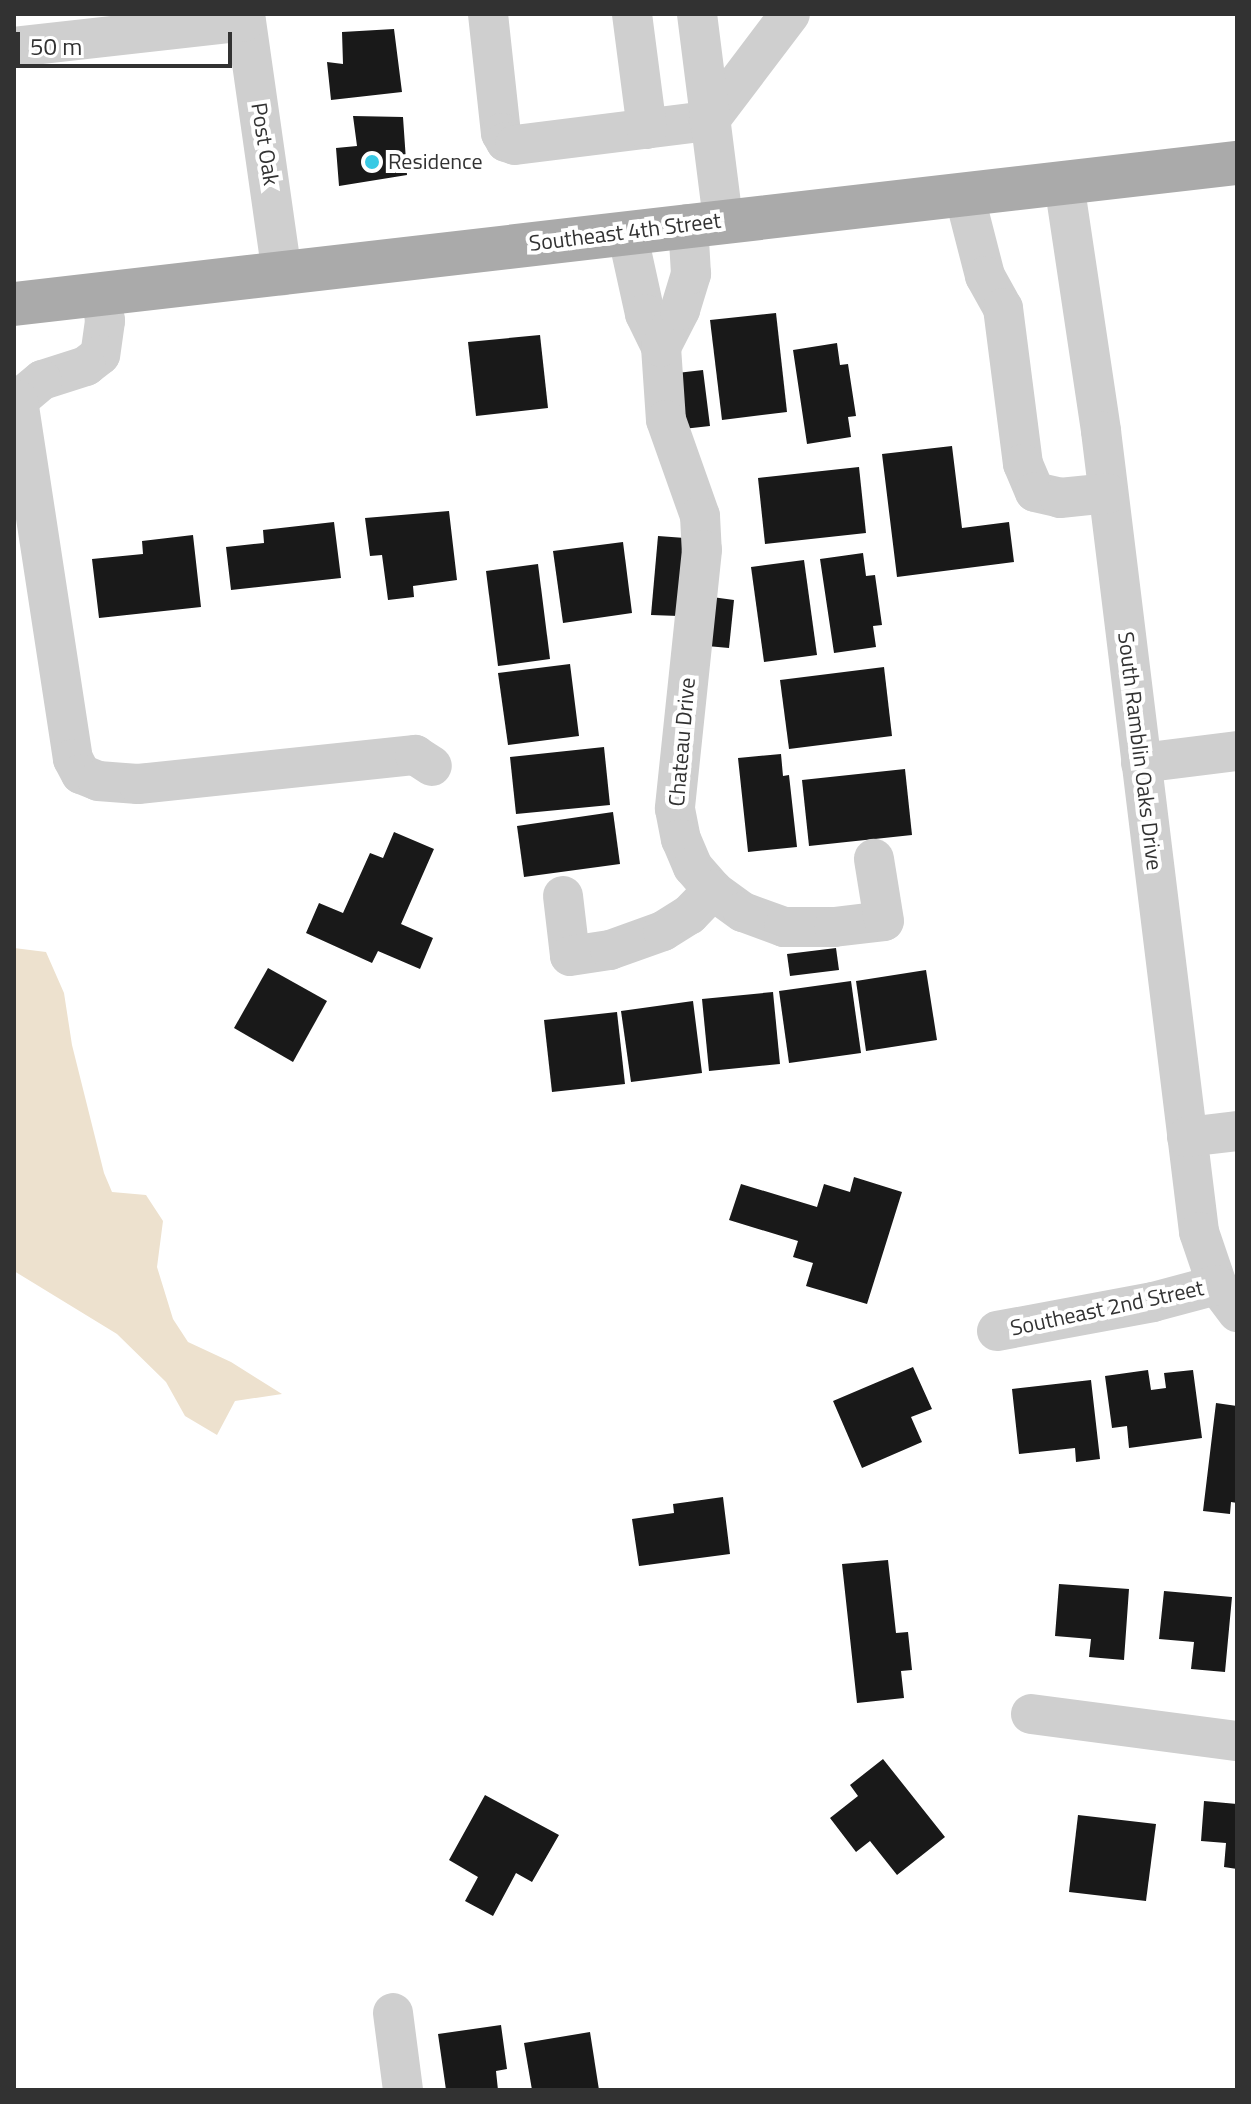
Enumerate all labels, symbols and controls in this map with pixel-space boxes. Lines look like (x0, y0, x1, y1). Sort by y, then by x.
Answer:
scale bar (20, 16, 236, 66)
text: 50 m (30, 28, 82, 64)
street label: Post Oak (245, 101, 285, 187)
place label: Residence (388, 149, 483, 175)
marker: Residence (363, 153, 381, 171)
street label: Southeast 4th Street (528, 207, 722, 257)
street label: South Ramblin Oaks Drive (1112, 630, 1168, 872)
street label: Chateau Drive (663, 676, 701, 808)
street label: Southeast 2nd Street (1008, 1275, 1206, 1341)

